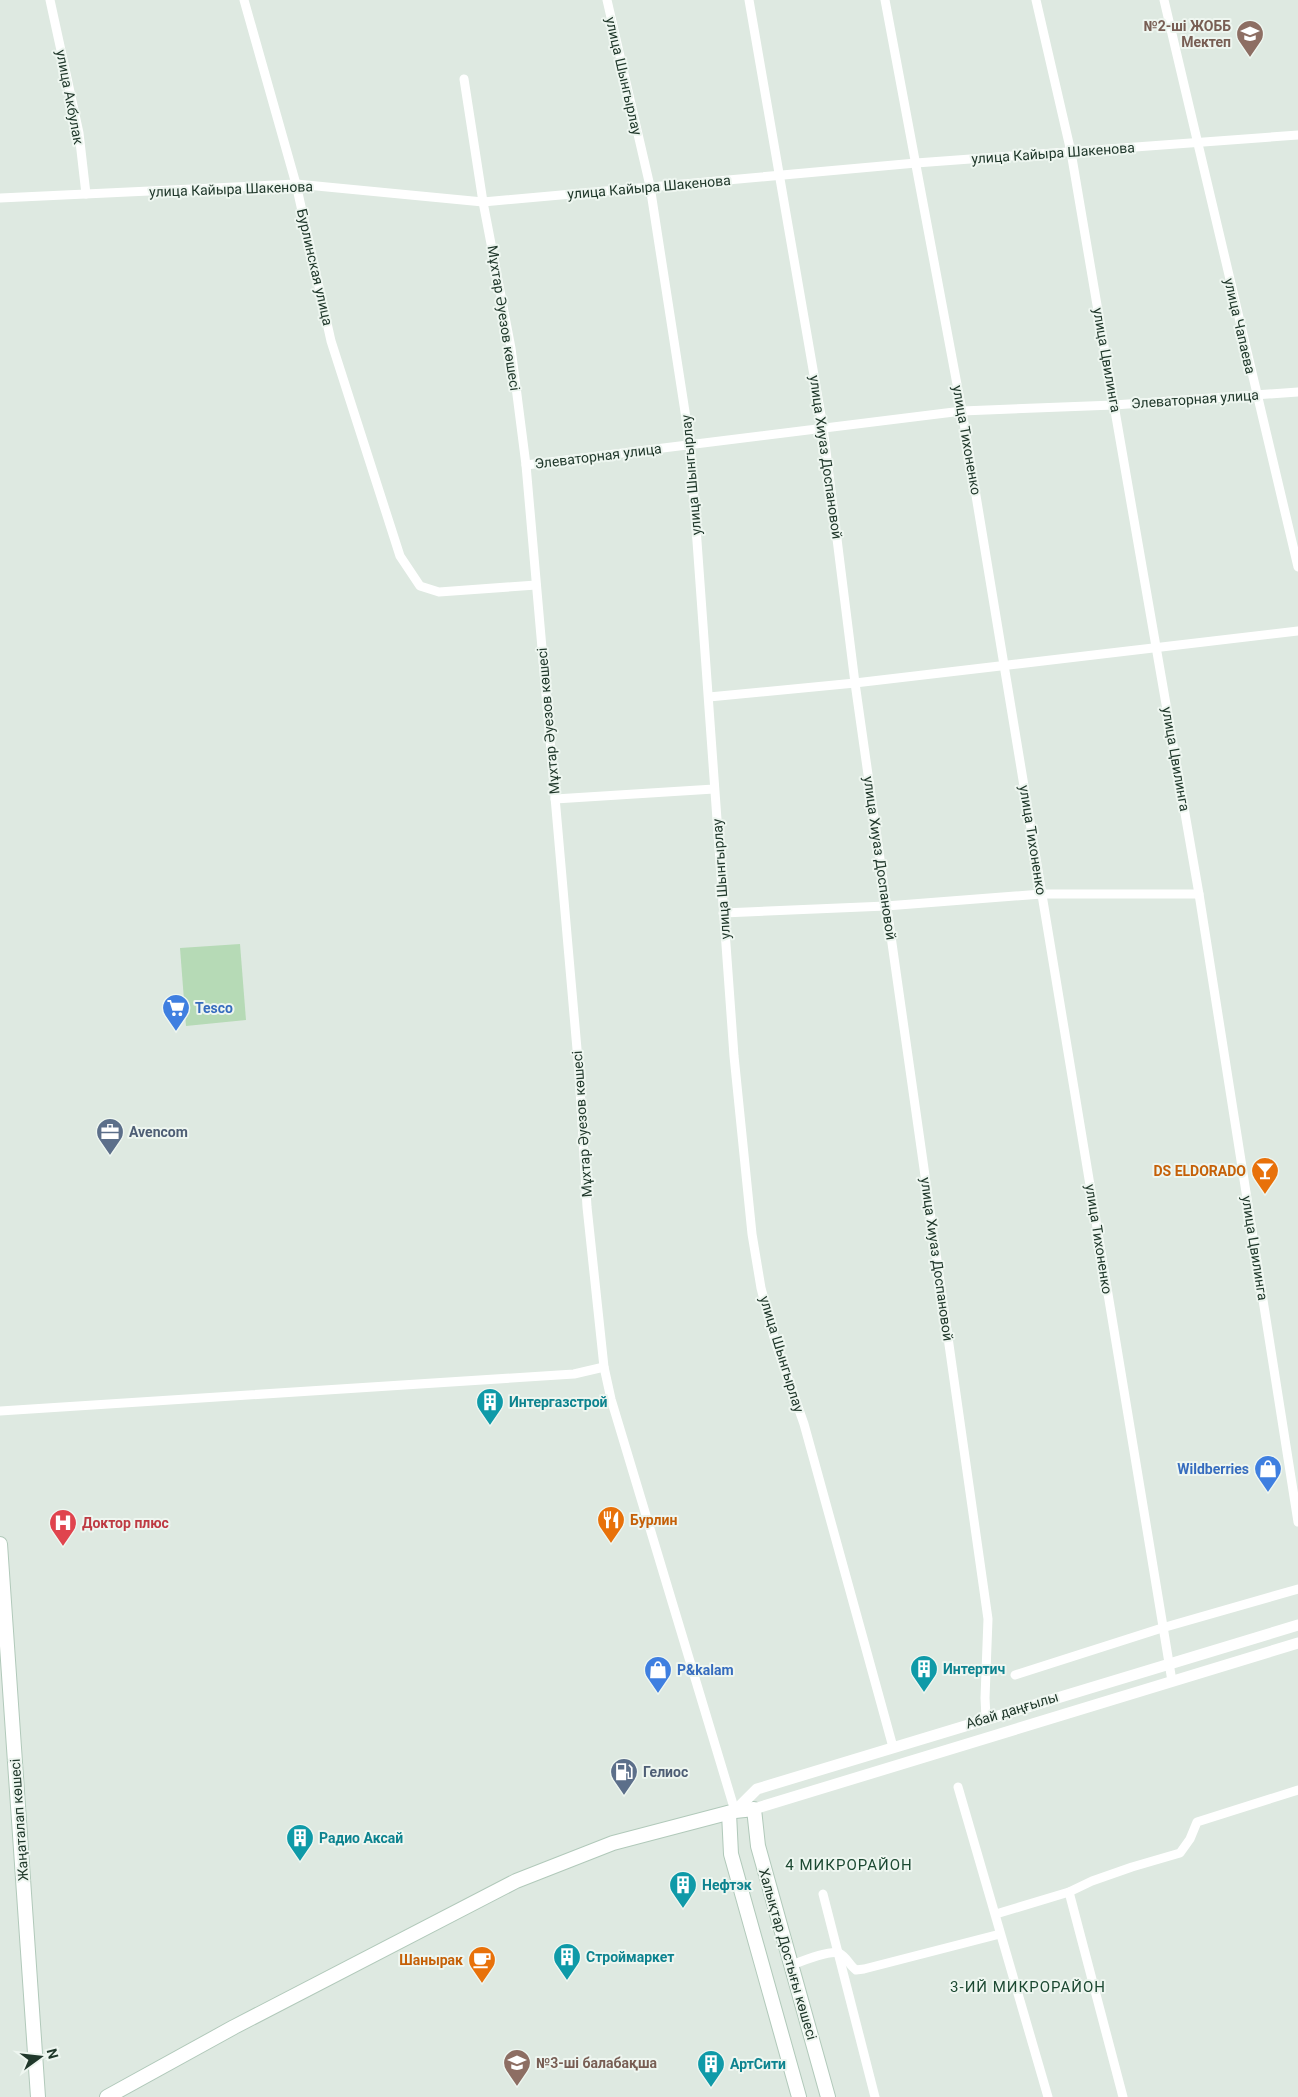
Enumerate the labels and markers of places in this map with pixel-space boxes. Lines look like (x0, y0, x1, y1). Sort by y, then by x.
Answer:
place label: №2-ші ЖОББ Мектеп (1143, 18, 1231, 50)
school or university icon: №2-ші ЖОББ Мектеп (1235, 19, 1265, 58)
supermarket icon: Tesco (161, 993, 191, 1032)
place label: Tesco (195, 1000, 233, 1016)
office icon: Avencom (95, 1117, 125, 1156)
place label: Avencom (129, 1124, 188, 1140)
bar icon: DS ELDORADO (1250, 1156, 1280, 1195)
place label: DS ELDORADO (1153, 1163, 1246, 1179)
building icon: Интергазстрой (475, 1387, 505, 1426)
place label: Интергазстрой (509, 1394, 608, 1410)
shop icon: Wildberries (1253, 1454, 1283, 1493)
place label: Wildberries (1177, 1461, 1249, 1477)
restaurant icon: Бурлин (596, 1505, 626, 1544)
hospital icon: Доктор плюс (48, 1508, 78, 1547)
place label: Бурлин (630, 1512, 677, 1528)
place label: Доктор плюс (82, 1515, 169, 1531)
building icon: Интертич (909, 1654, 939, 1693)
shop icon: P&kalam (643, 1655, 673, 1694)
place label: Интертич (943, 1661, 1005, 1677)
place label: P&kalam (677, 1662, 734, 1678)
fuel station icon: Гелиос (609, 1757, 639, 1796)
place label: Гелиос (643, 1764, 688, 1780)
building icon: Радио Аксай (285, 1823, 315, 1862)
place label: Радио Аксай (319, 1830, 403, 1846)
building icon: Нефтэк (668, 1870, 698, 1909)
place label: Нефтэк (702, 1877, 752, 1893)
building icon: Строймаркет (552, 1942, 582, 1981)
cafe icon: Шанырак (467, 1945, 497, 1984)
place label: Строймаркет (586, 1949, 674, 1965)
place label: Шанырак (399, 1952, 463, 1968)
school or university icon: №3-ші балабақша (502, 2048, 532, 2087)
building icon: АртСити (696, 2049, 726, 2088)
place label: №3-ші балабақша (536, 2055, 658, 2071)
place label: АртСити (730, 2056, 786, 2072)

